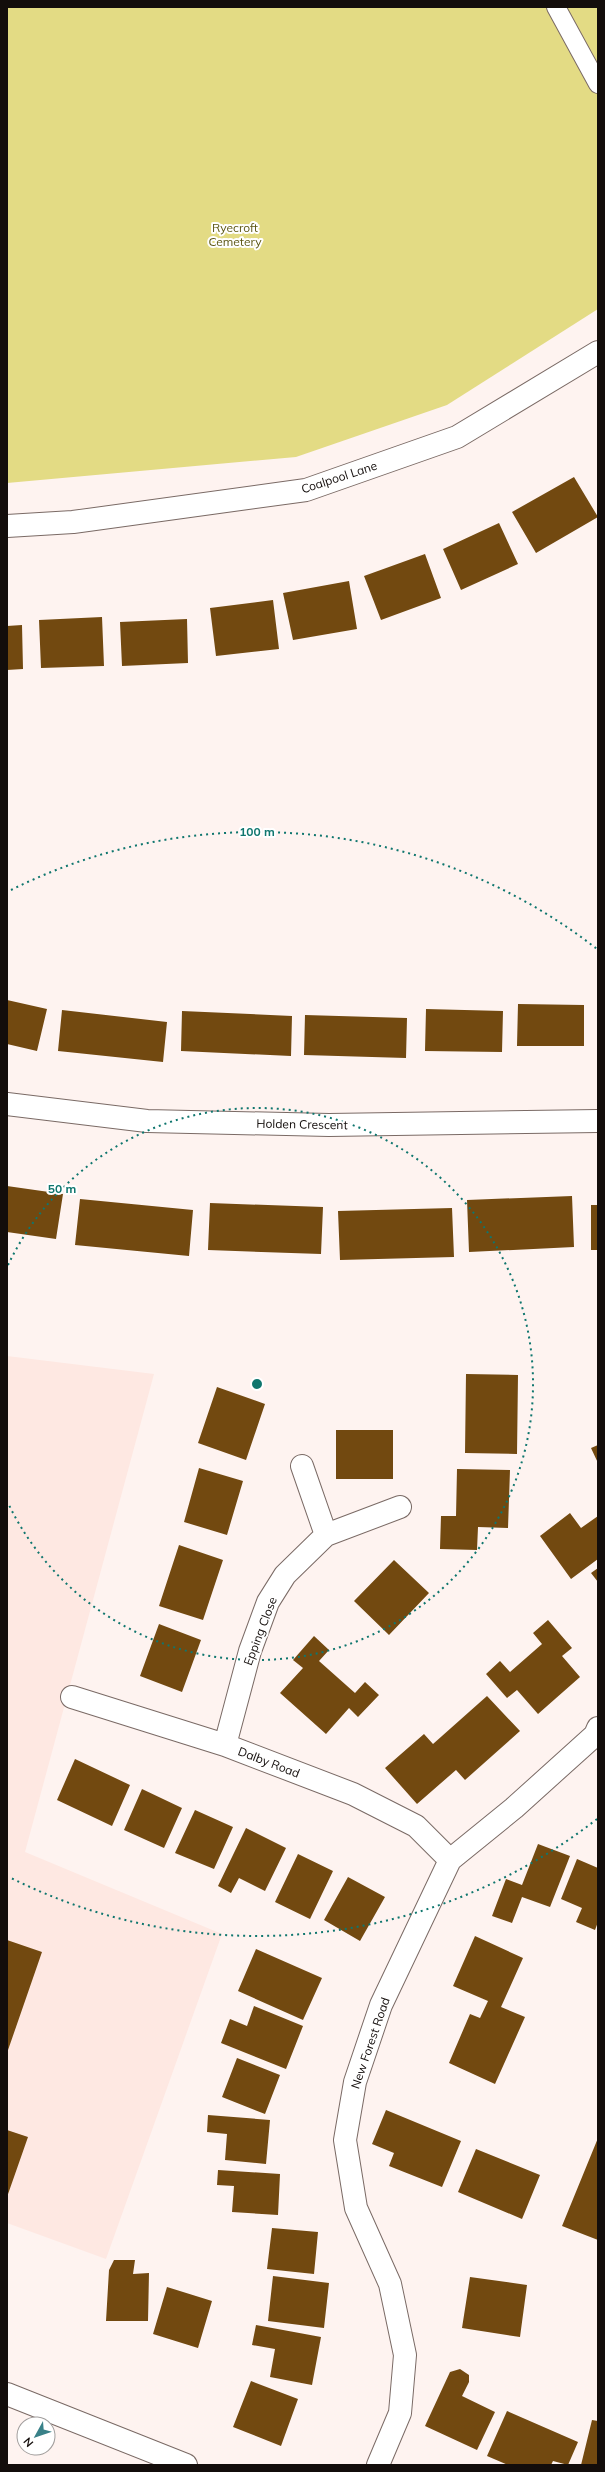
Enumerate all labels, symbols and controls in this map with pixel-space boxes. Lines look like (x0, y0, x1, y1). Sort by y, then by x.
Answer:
park label: Ryecroft Cemetery (208, 220, 262, 249)
street label: Coalpool Lane (299, 458, 379, 496)
text: 100 m (239, 824, 275, 839)
street label: Holden Crescent (256, 1116, 348, 1132)
text: 50 m (48, 1181, 76, 1196)
centre of rings (250, 1377, 264, 1391)
street label: Epping Close (240, 1595, 280, 1667)
street label: Dalby Road (236, 1743, 302, 1781)
street label: New Forest Road (347, 1995, 393, 2091)
north arrow (16, 2416, 56, 2456)
text: N (20, 2435, 36, 2450)

